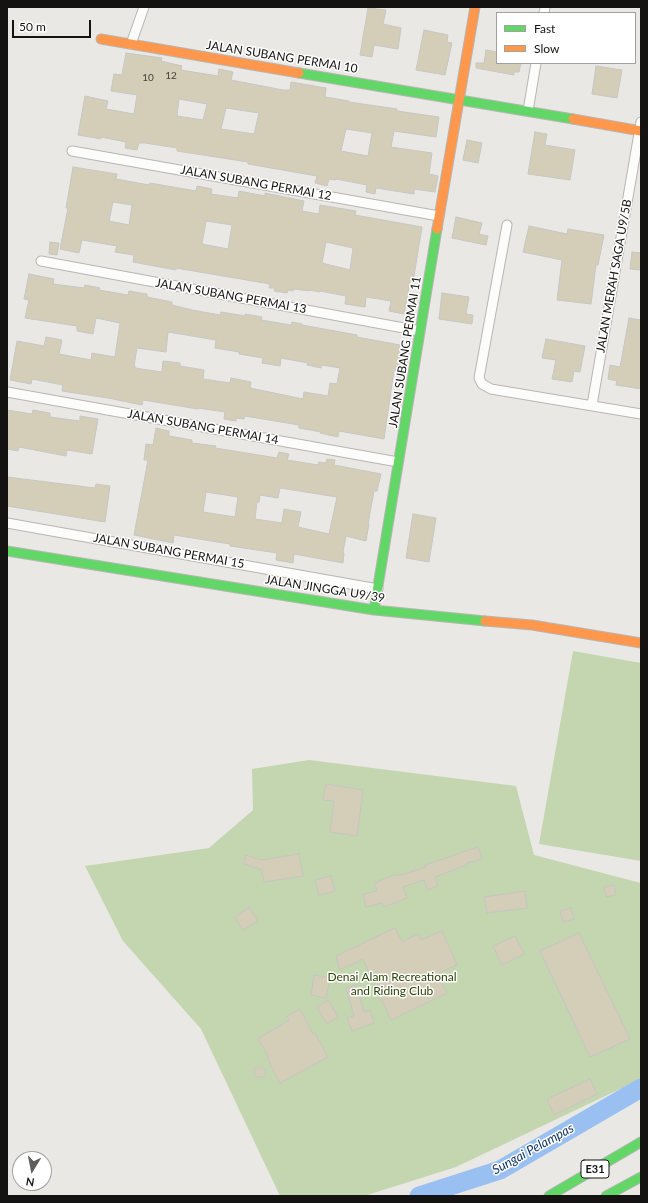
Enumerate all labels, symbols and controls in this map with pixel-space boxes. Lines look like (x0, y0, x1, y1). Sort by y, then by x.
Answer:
scale bar (14, 12, 93, 38)
legend (496, 12, 636, 64)
text: 50 m (19, 19, 46, 34)
text: Fast (534, 21, 555, 36)
street label: JALAN SUBANG PERMAI 10 (205, 38, 359, 76)
text: Slow (534, 41, 559, 56)
house number: 12 (165, 70, 177, 82)
house number: 10 (142, 72, 154, 84)
street label: JALAN SUBANG PERMAI 12 (179, 163, 333, 203)
street label: JALAN MERAH SAGA U9/5B (593, 198, 635, 354)
street label: JALAN SUBANG PERMAI 11 (386, 275, 424, 429)
street label: JALAN SUBANG PERMAI 13 (154, 276, 308, 316)
street label: JALAN SUBANG PERMAI 14 (126, 407, 280, 447)
street label: JALAN SUBANG PERMAI 15 (92, 531, 246, 571)
street label: JALAN JINGGA U9/39 (264, 572, 386, 606)
park label: Denai Alam Recreational and Riding Club (327, 970, 457, 998)
water label: Sungai Pelampas (490, 1120, 576, 1178)
north arrow (12, 1151, 52, 1191)
road number: E31 (581, 1160, 609, 1178)
text: N (25, 1175, 35, 1189)

